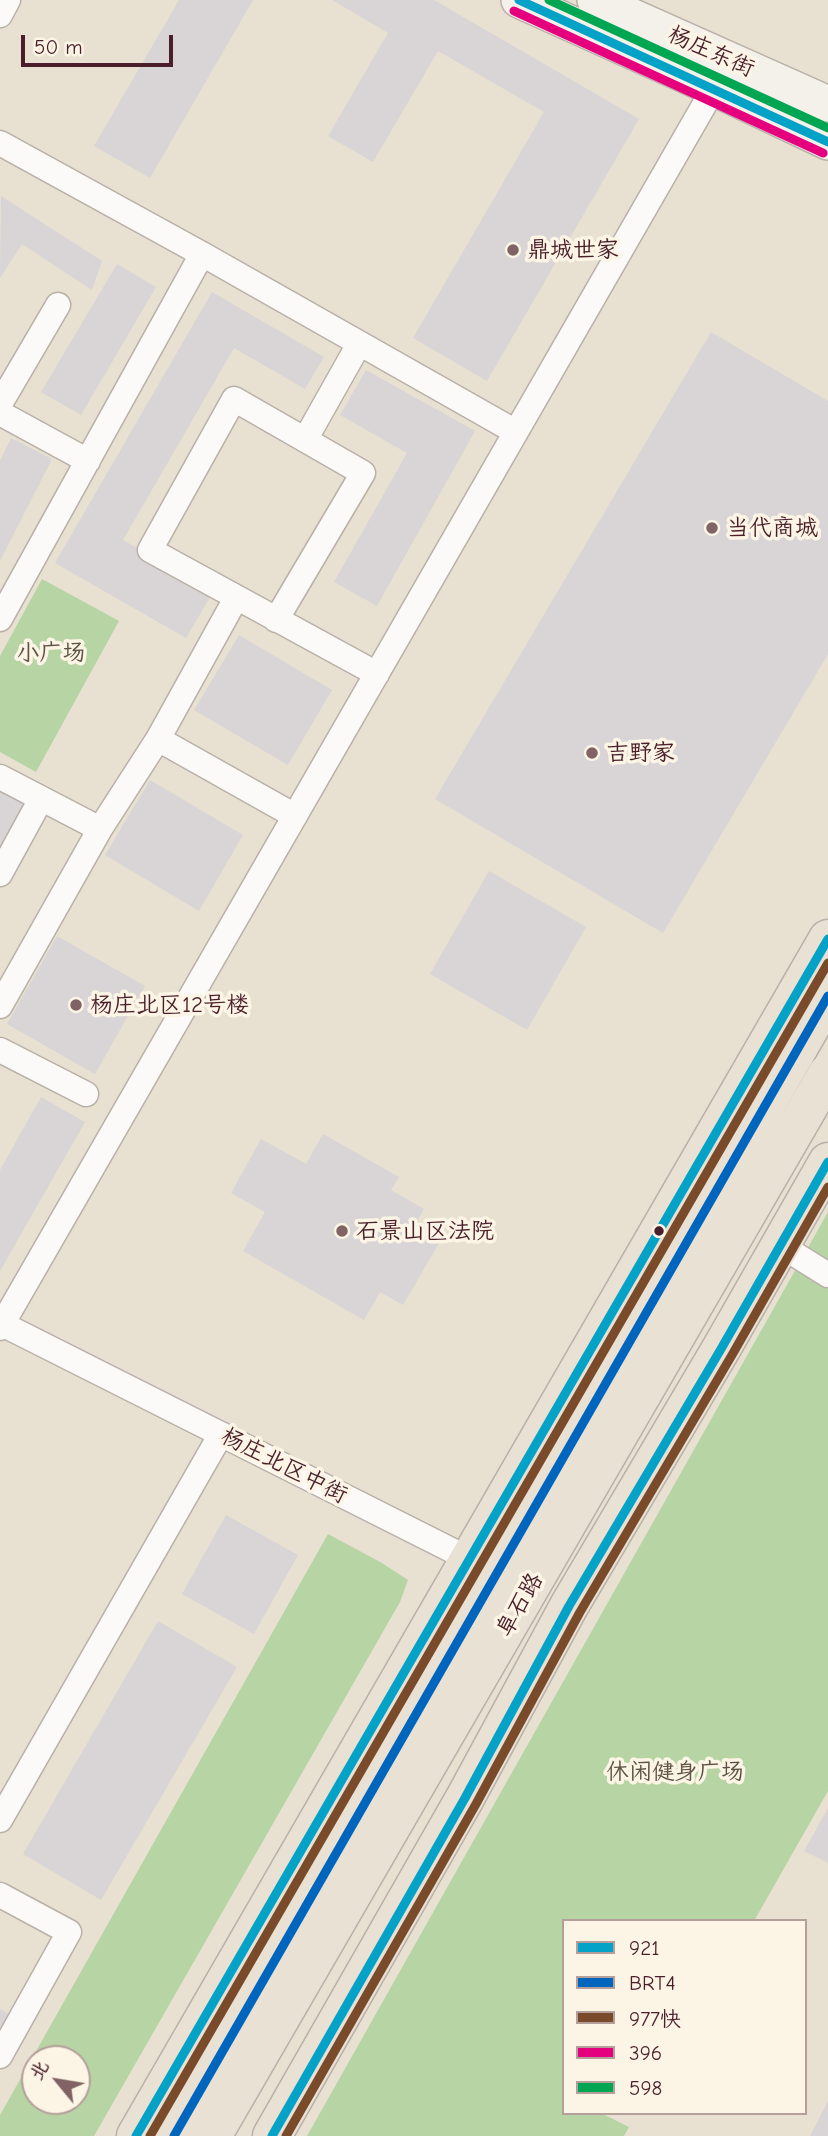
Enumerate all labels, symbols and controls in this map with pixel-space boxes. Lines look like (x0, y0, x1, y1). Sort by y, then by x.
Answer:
scale bar (24, 21, 177, 65)
street label: 杨庄东街 (663, 21, 759, 83)
text: 50 m (34, 35, 83, 59)
place label: 鼎城世家 (527, 236, 619, 264)
marker: 鼎城世家 (505, 242, 521, 258)
place label: 当代商城 (726, 514, 818, 542)
marker: 当代商城 (704, 520, 720, 536)
park label: 小广场 (17, 639, 85, 667)
place label: 吉野家 (606, 739, 675, 767)
marker: 吉野家 (584, 745, 600, 761)
place label: 杨庄北区12号楼 (90, 991, 249, 1019)
marker: 杨庄北区12号楼 (68, 997, 84, 1013)
place label: 石景山区法院 (356, 1217, 494, 1245)
marker: 石景山区法院 (334, 1223, 350, 1239)
unlabelled marker (652, 1224, 666, 1238)
street label: 杨庄北区中街 (216, 1422, 352, 1510)
street label: 阜石路 (491, 1568, 549, 1642)
park label: 休闲健身广场 (606, 1758, 744, 1786)
legend (562, 1919, 807, 2115)
text: 921 (629, 1936, 659, 1960)
text: BRT4 (629, 1971, 676, 1995)
text: 977快 (629, 2007, 681, 2031)
text: 396 (629, 2041, 662, 2065)
north arrow (21, 2045, 91, 2115)
text: 北 (25, 2057, 54, 2084)
text: 598 (629, 2076, 662, 2100)

